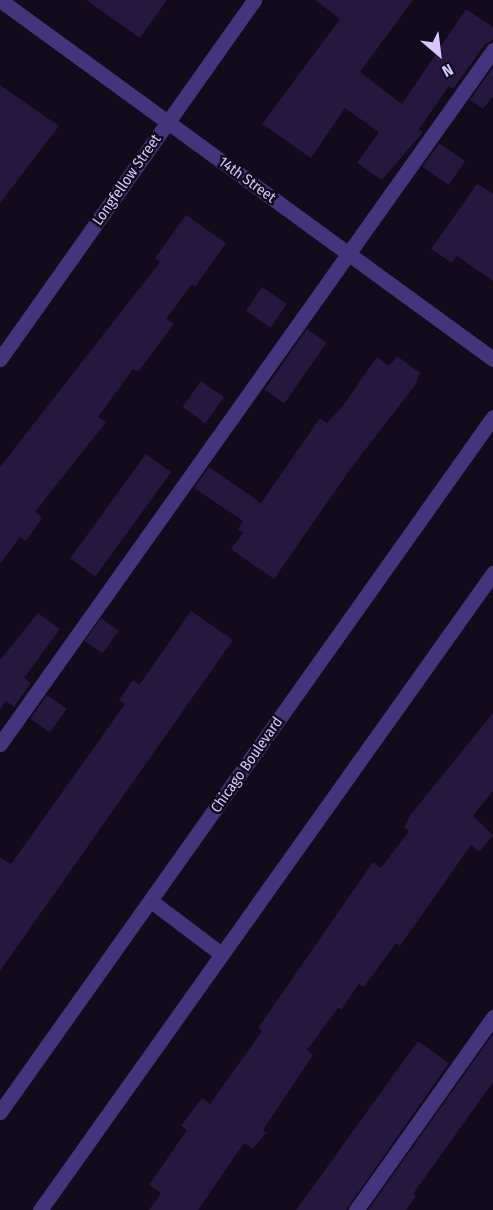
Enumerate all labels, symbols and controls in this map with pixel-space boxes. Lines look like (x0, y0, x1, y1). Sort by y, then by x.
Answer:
north arrow (409, 24, 469, 84)
text: N (439, 60, 456, 81)
street label: Longfellow Street (89, 131, 165, 229)
street label: 14th Street (215, 153, 279, 207)
street label: Chicago Boulevard (207, 714, 287, 816)

